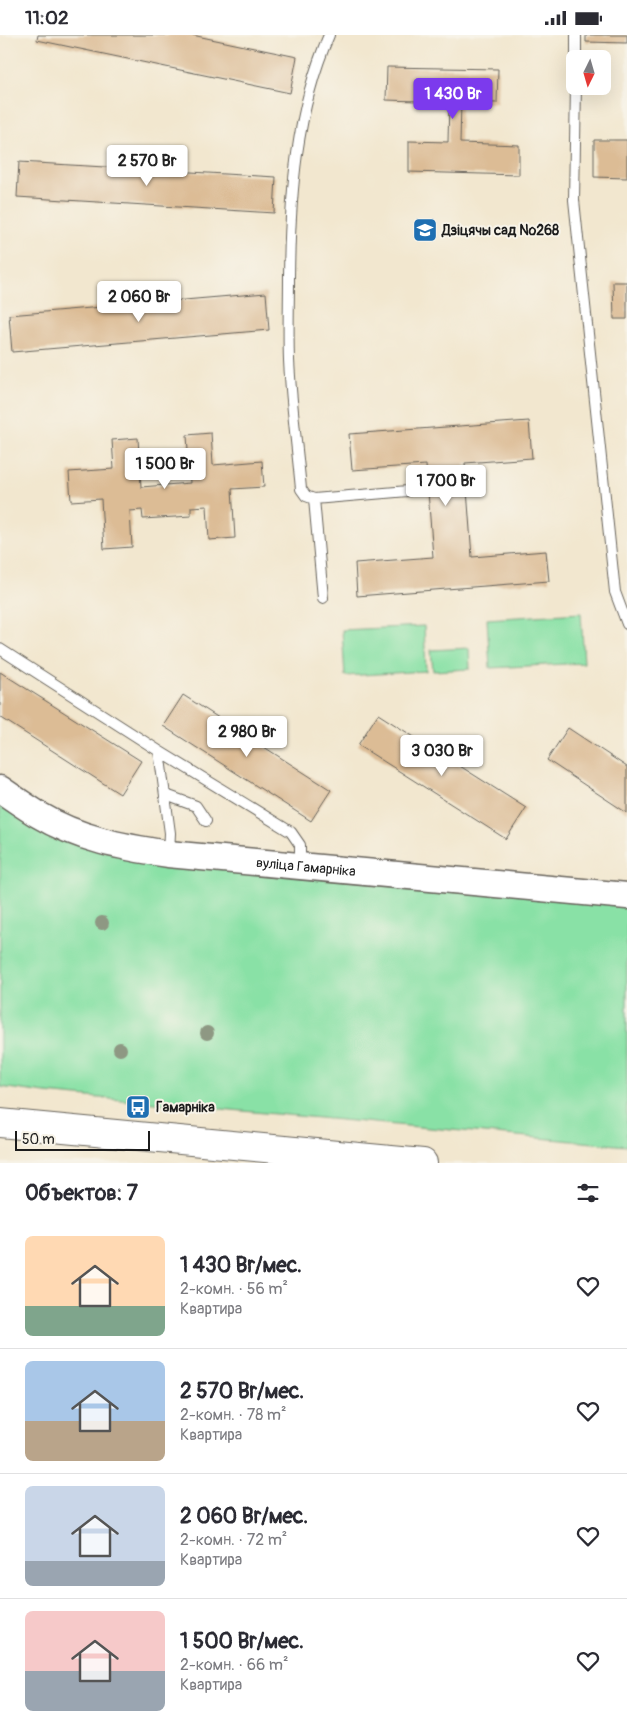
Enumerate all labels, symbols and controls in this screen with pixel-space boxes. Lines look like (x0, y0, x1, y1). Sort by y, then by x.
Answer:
text: 11:02 (25, 6, 69, 30)
north arrow (566, 50, 611, 95)
map controls (566, 50, 611, 95)
pin: 1 430 Br (401, 77, 505, 120)
text: 1 430 Br (424, 84, 482, 104)
pin: 2 570 Br (95, 145, 199, 187)
text: 2 570 Br (118, 151, 176, 171)
school or university icon: Дзіцячы сад №268 (412, 217, 438, 243)
place label: Дзіцячы сад №268 (441, 222, 559, 239)
pin: 2 060 Br (87, 281, 191, 323)
text: 2 060 Br (108, 287, 170, 307)
pin: 1 500 Br (113, 447, 217, 490)
text: 1 500 Br (136, 454, 194, 474)
pin: 1 700 Br (394, 465, 498, 507)
text: 1 700 Br (417, 471, 475, 491)
pin: 2 980 Br (195, 715, 299, 758)
text: 2 980 Br (218, 722, 276, 742)
pin: 3 030 Br (390, 735, 494, 777)
text: 3 030 Br (411, 741, 473, 761)
street label: вуліца Гамарніка (255, 854, 356, 880)
bus stop icon: Гамарніка (125, 1094, 151, 1120)
place label: Гамарніка (156, 1099, 215, 1116)
scale bar (15, 1128, 150, 1151)
text: 50 m (22, 1131, 55, 1148)
icon: filters (574, 1179, 602, 1207)
text: Объектов: 7 (25, 1180, 138, 1207)
text: 1 430 Br/мес. (180, 1252, 302, 1279)
icon: home (65, 1256, 125, 1316)
icon: heart (574, 1272, 602, 1300)
text: 2-комн. · 56 m² (180, 1279, 288, 1299)
text: Квартира (180, 1299, 242, 1319)
text: 2 570 Br/мес. (180, 1378, 304, 1405)
icon: home (65, 1381, 125, 1441)
icon: heart (574, 1397, 602, 1425)
text: 2-комн. · 78 m² (180, 1405, 286, 1425)
text: Квартира (180, 1425, 242, 1445)
text: 2 060 Br/мес. (180, 1503, 308, 1530)
icon: home (65, 1506, 125, 1566)
icon: heart (574, 1522, 602, 1550)
text: 2-комн. · 72 m² (180, 1530, 287, 1550)
text: Квартира (180, 1550, 242, 1570)
text: 1 500 Br/мес. (180, 1628, 304, 1655)
icon: home (65, 1631, 125, 1691)
icon: heart (574, 1647, 602, 1675)
text: 2-комн. · 66 m² (180, 1655, 289, 1675)
text: Квартира (180, 1675, 242, 1695)

